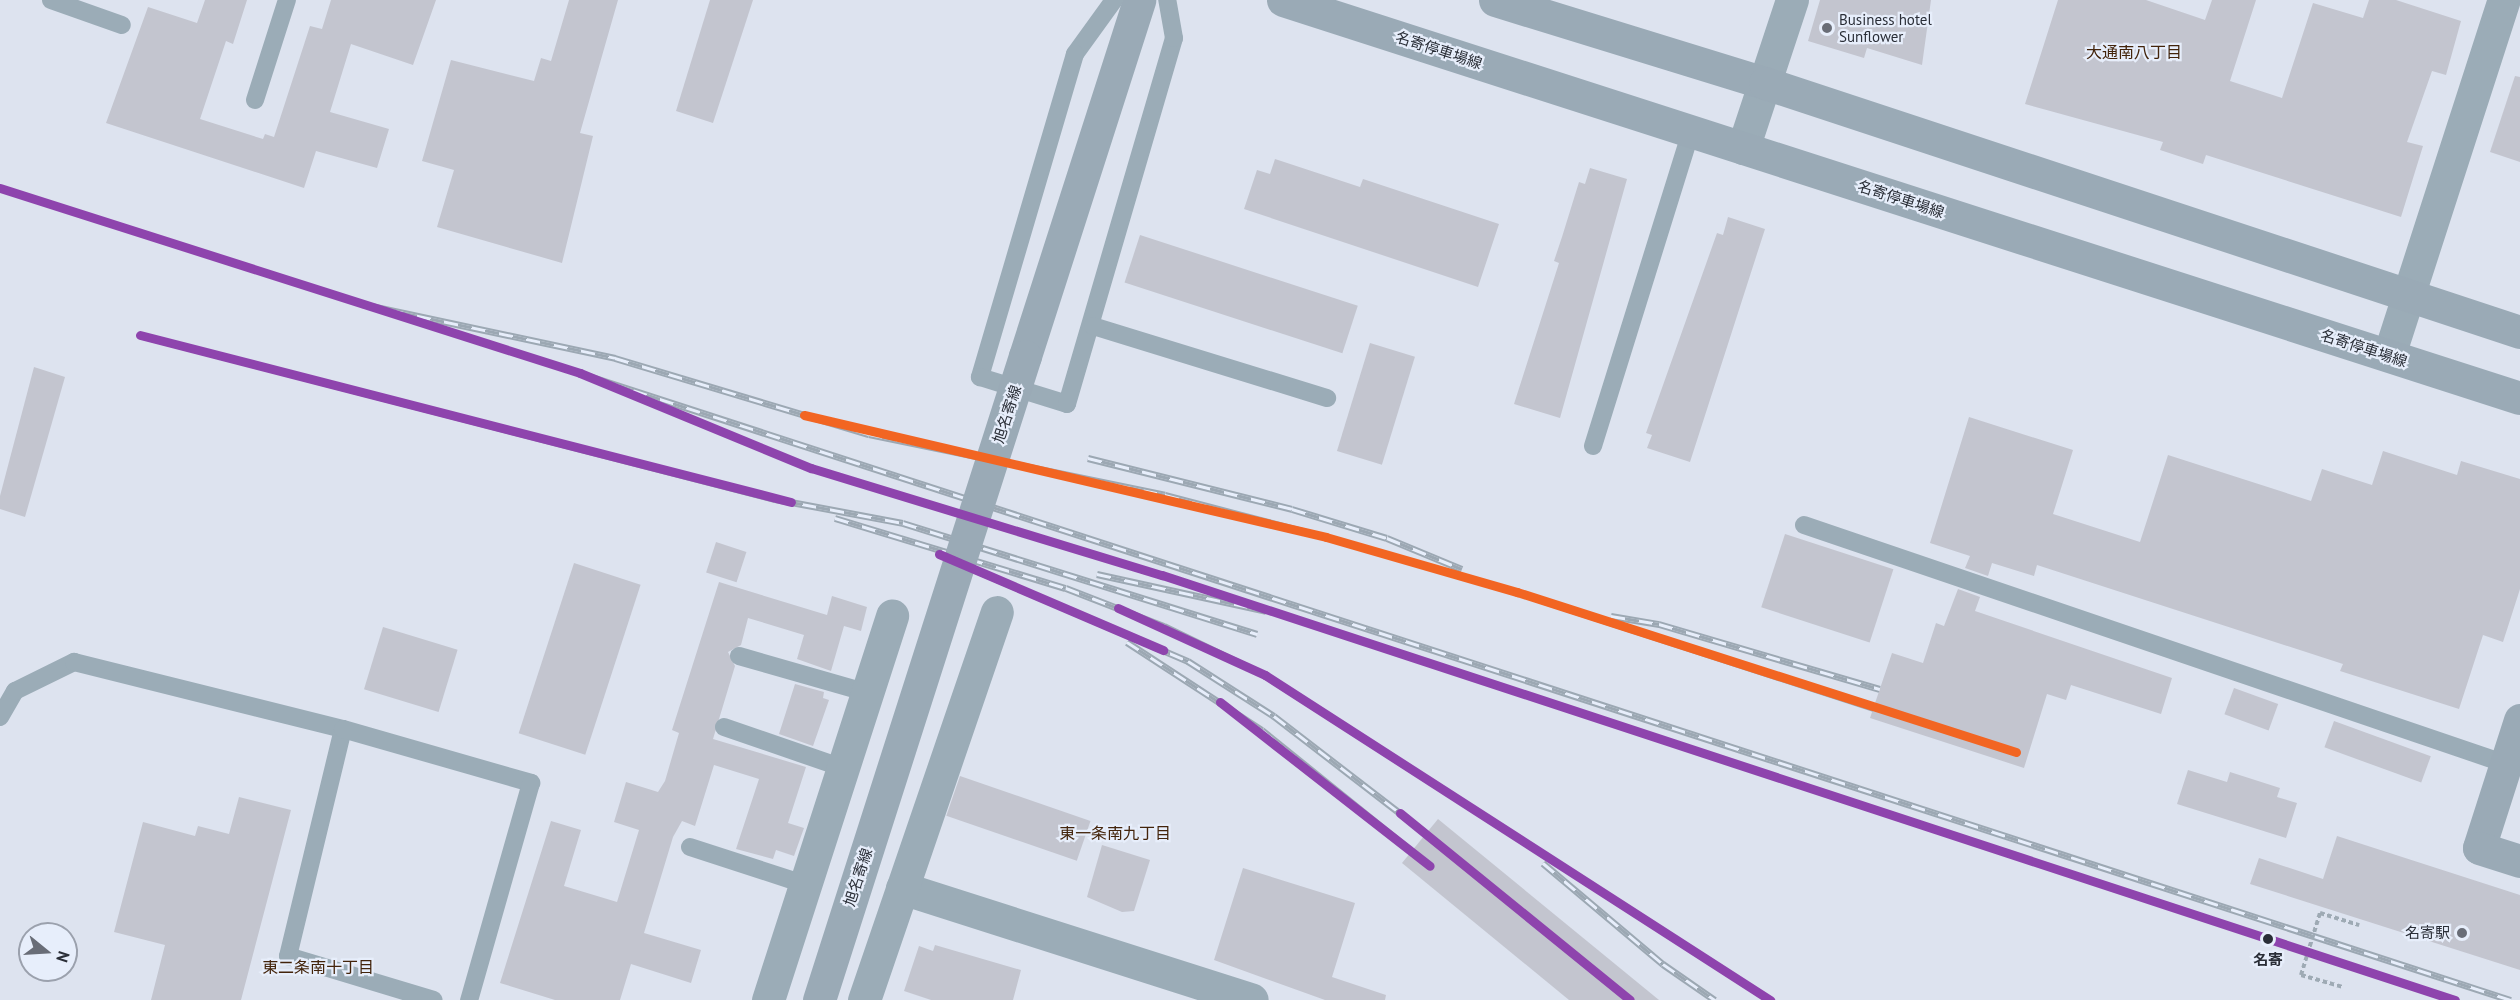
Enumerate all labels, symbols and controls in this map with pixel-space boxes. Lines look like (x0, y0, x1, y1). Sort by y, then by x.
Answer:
place label: Business hotel Sunflower (1839, 10, 1932, 45)
marker: Business hotel Sunflower (1820, 21, 1834, 35)
street label: 名寄停車場線 (1393, 28, 1485, 72)
district label: 大通南八丁目 (2086, 42, 2182, 62)
street label: 名寄停車場線 (1855, 177, 1947, 221)
street label: 名寄停車場線 (2318, 326, 2410, 370)
street label: 旭名寄線 (989, 383, 1025, 445)
district label: 東一条南九丁目 (1059, 823, 1171, 843)
street label: 旭名寄線 (840, 846, 876, 908)
north arrow (18, 922, 78, 982)
place label: 名寄駅 (2405, 924, 2450, 942)
marker: 名寄駅 (2455, 926, 2469, 940)
marker: 名寄 (2258, 929, 2278, 949)
text: N (52, 949, 74, 965)
place label: 名寄 (2253, 951, 2283, 969)
district label: 東二条南十丁目 (262, 957, 374, 977)

